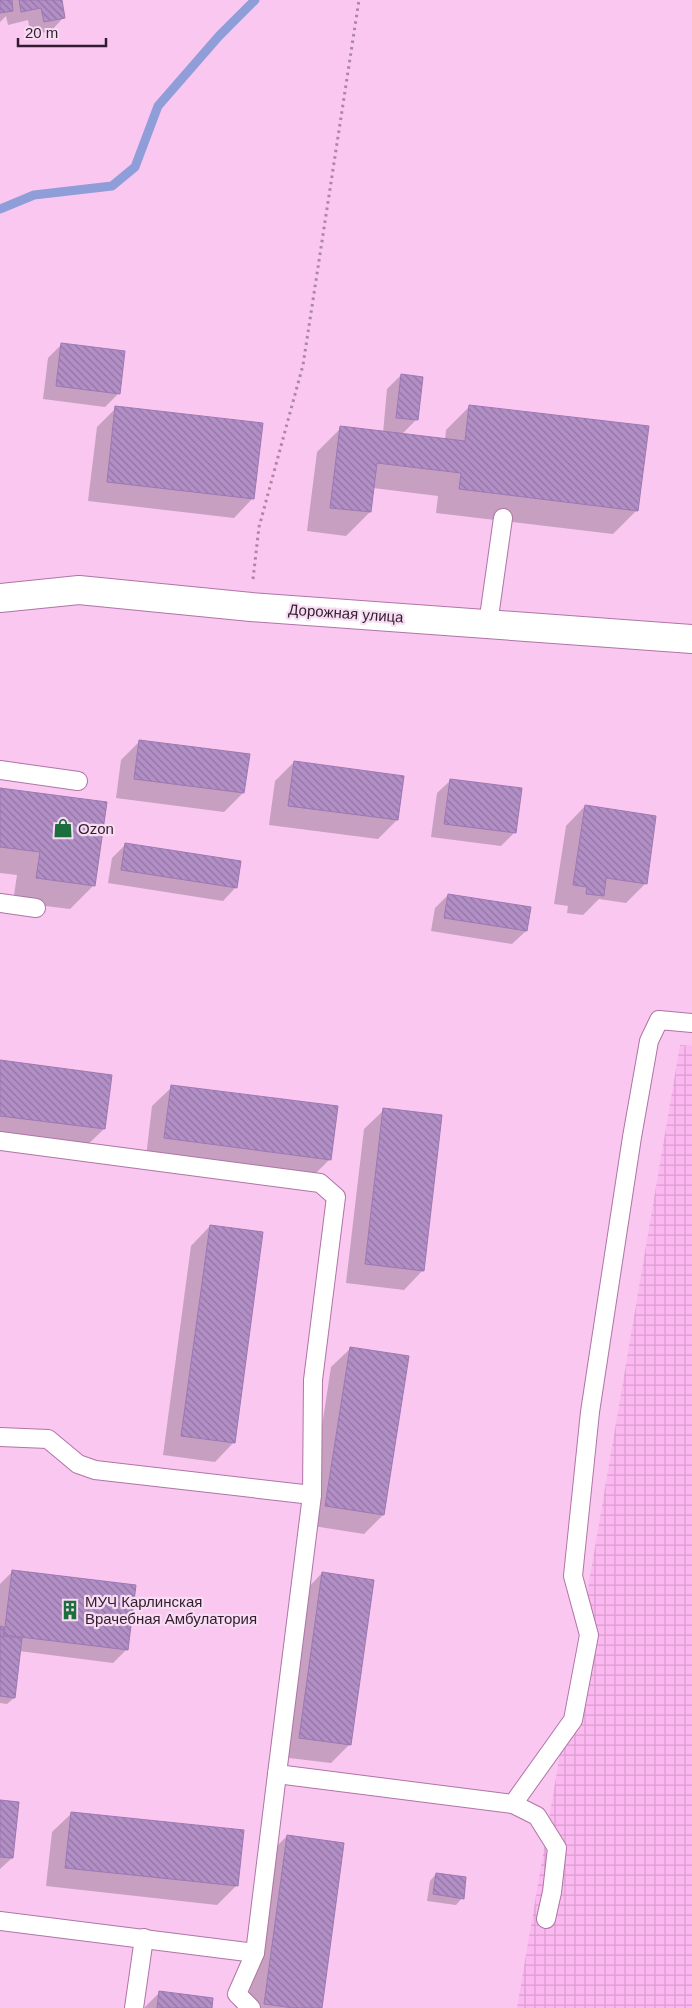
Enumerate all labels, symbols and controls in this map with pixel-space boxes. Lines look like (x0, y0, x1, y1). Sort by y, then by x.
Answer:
scale bar (18, 15, 105, 47)
text: 20 m (25, 24, 58, 41)
street label: Дорожная улица (288, 600, 405, 626)
shop icon: Ozon (52, 817, 74, 839)
place label: Ozon (78, 820, 114, 837)
place label: МУЧ Карлинская Врачебная Амбулатория (85, 1593, 257, 1627)
building icon: МУЧ Карлинская Врачебная Амбулатория (59, 1599, 81, 1621)

